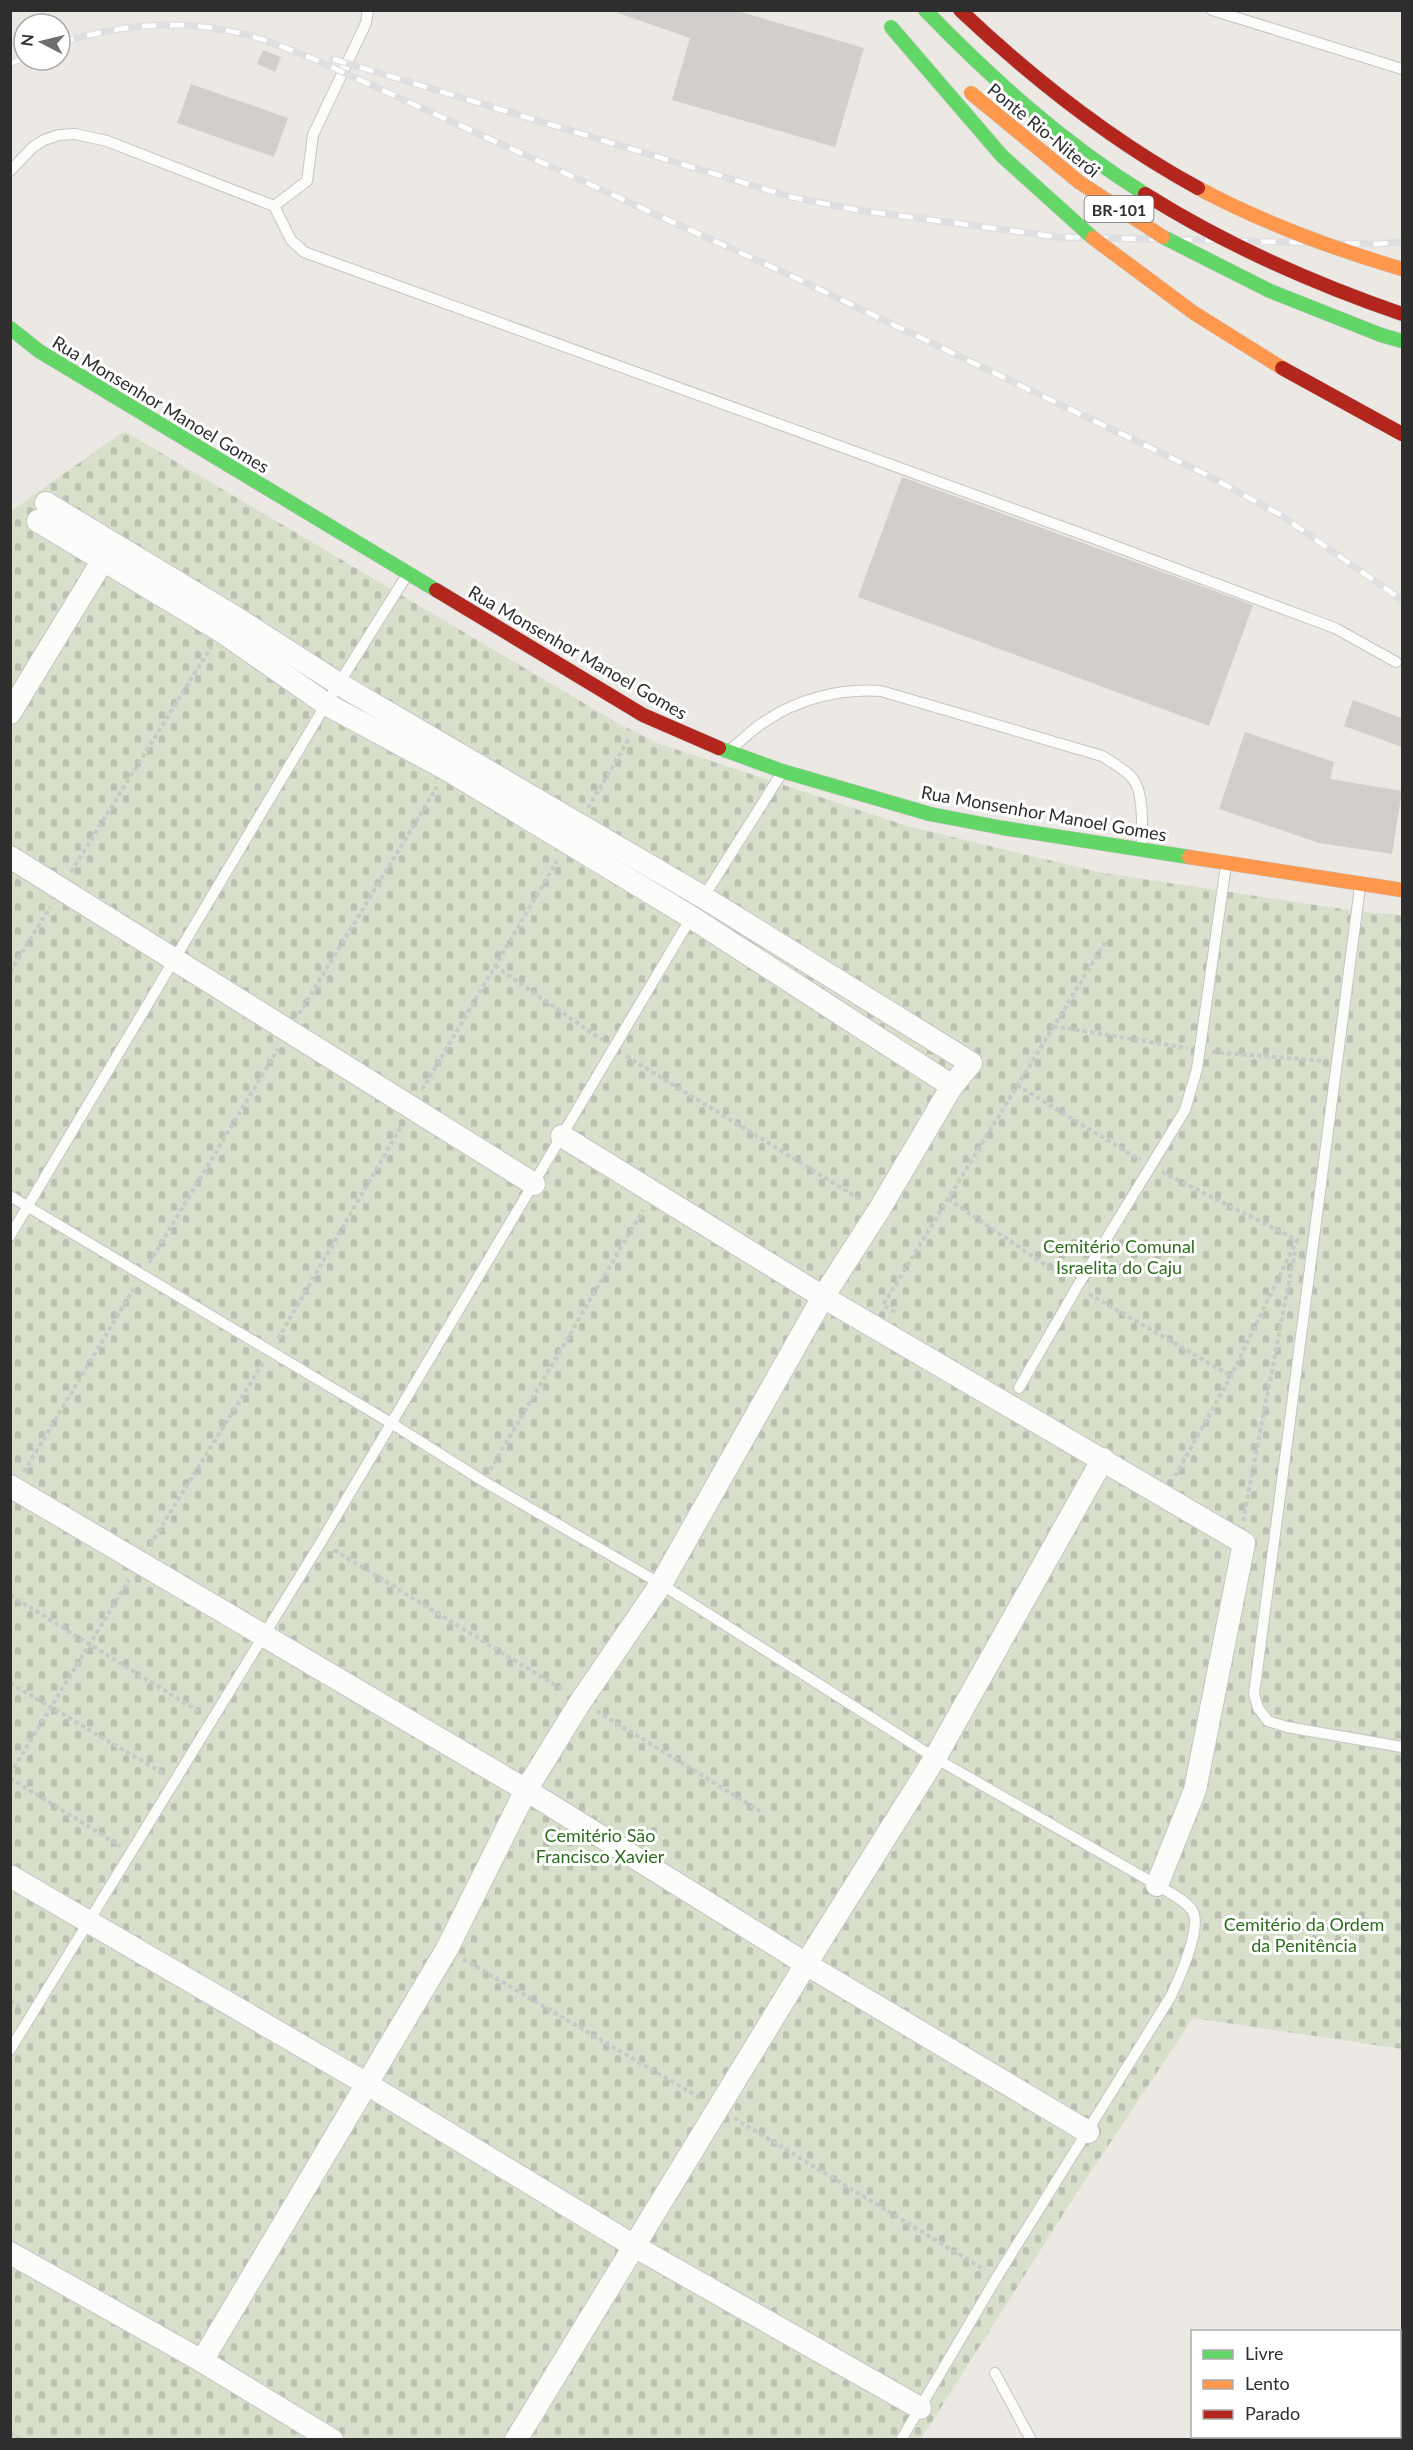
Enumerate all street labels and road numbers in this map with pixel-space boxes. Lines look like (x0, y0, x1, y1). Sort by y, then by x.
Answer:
street label: Ponte Rio-Niterói (983, 78, 1105, 182)
road number: BR-101 (1084, 196, 1154, 222)
street label: Rua Monsenhor Manoel Gomes (49, 330, 274, 478)
street label: Rua Monsenhor Manoel Gomes (465, 580, 691, 724)
street label: Rua Monsenhor Manoel Gomes (920, 781, 1169, 845)

